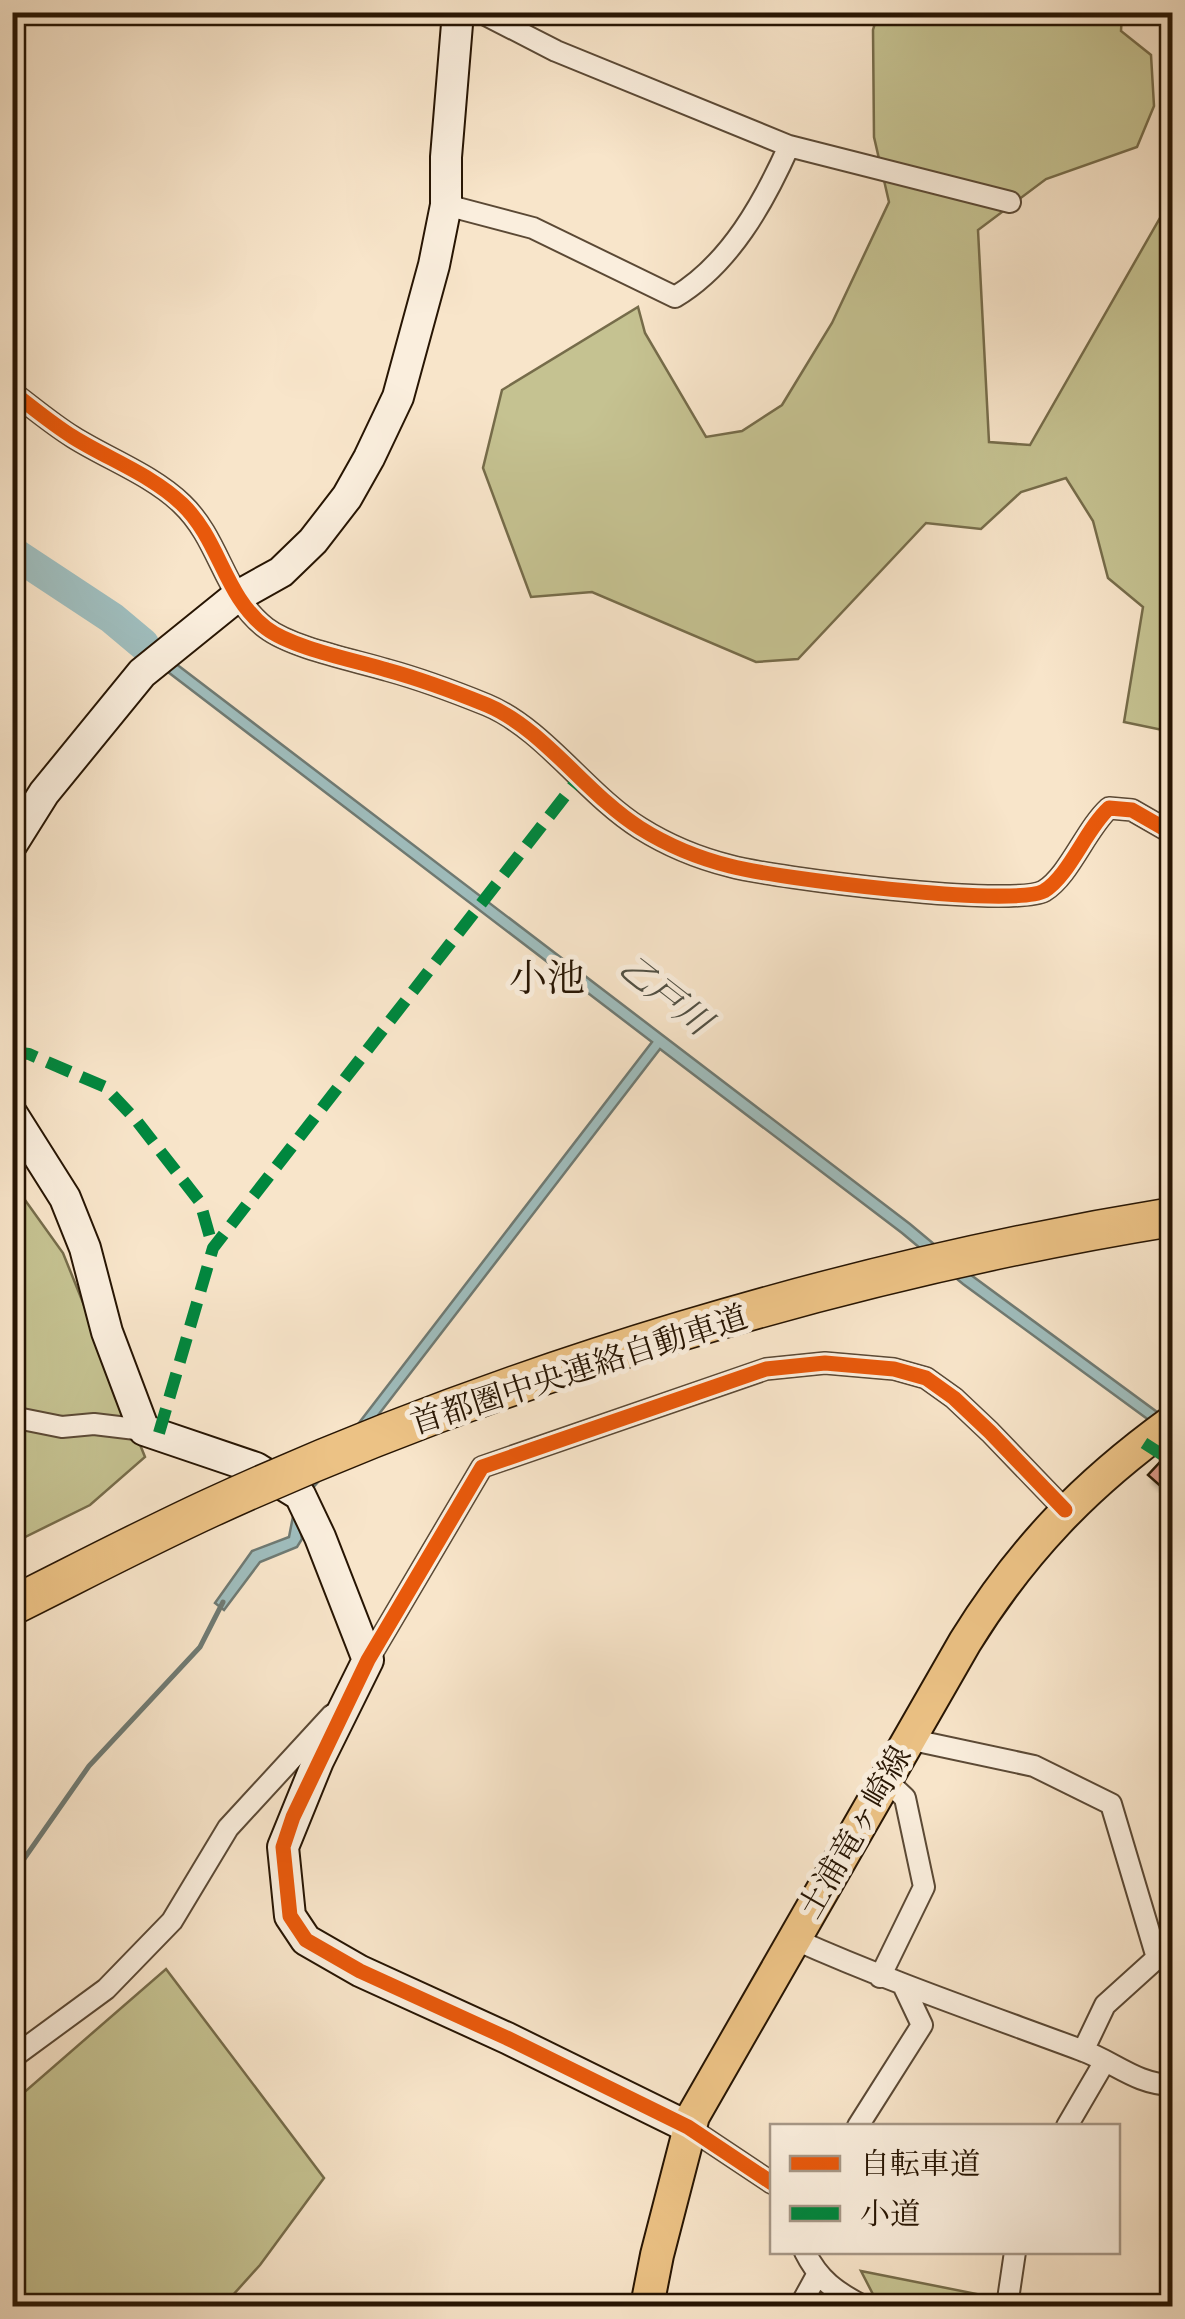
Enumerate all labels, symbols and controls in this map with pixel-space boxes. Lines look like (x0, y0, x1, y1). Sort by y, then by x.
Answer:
water label: 乙戸川 (611, 947, 722, 1046)
district label: 小池 (509, 956, 585, 1001)
street label: 首都圏中央連絡自動車道 (406, 1298, 752, 1442)
street label: 土浦竜ヶ崎線 (791, 1740, 919, 1924)
legend (770, 2124, 1120, 2254)
text: 自転車道 (860, 2147, 980, 2182)
text: 小道 (860, 2197, 920, 2232)

